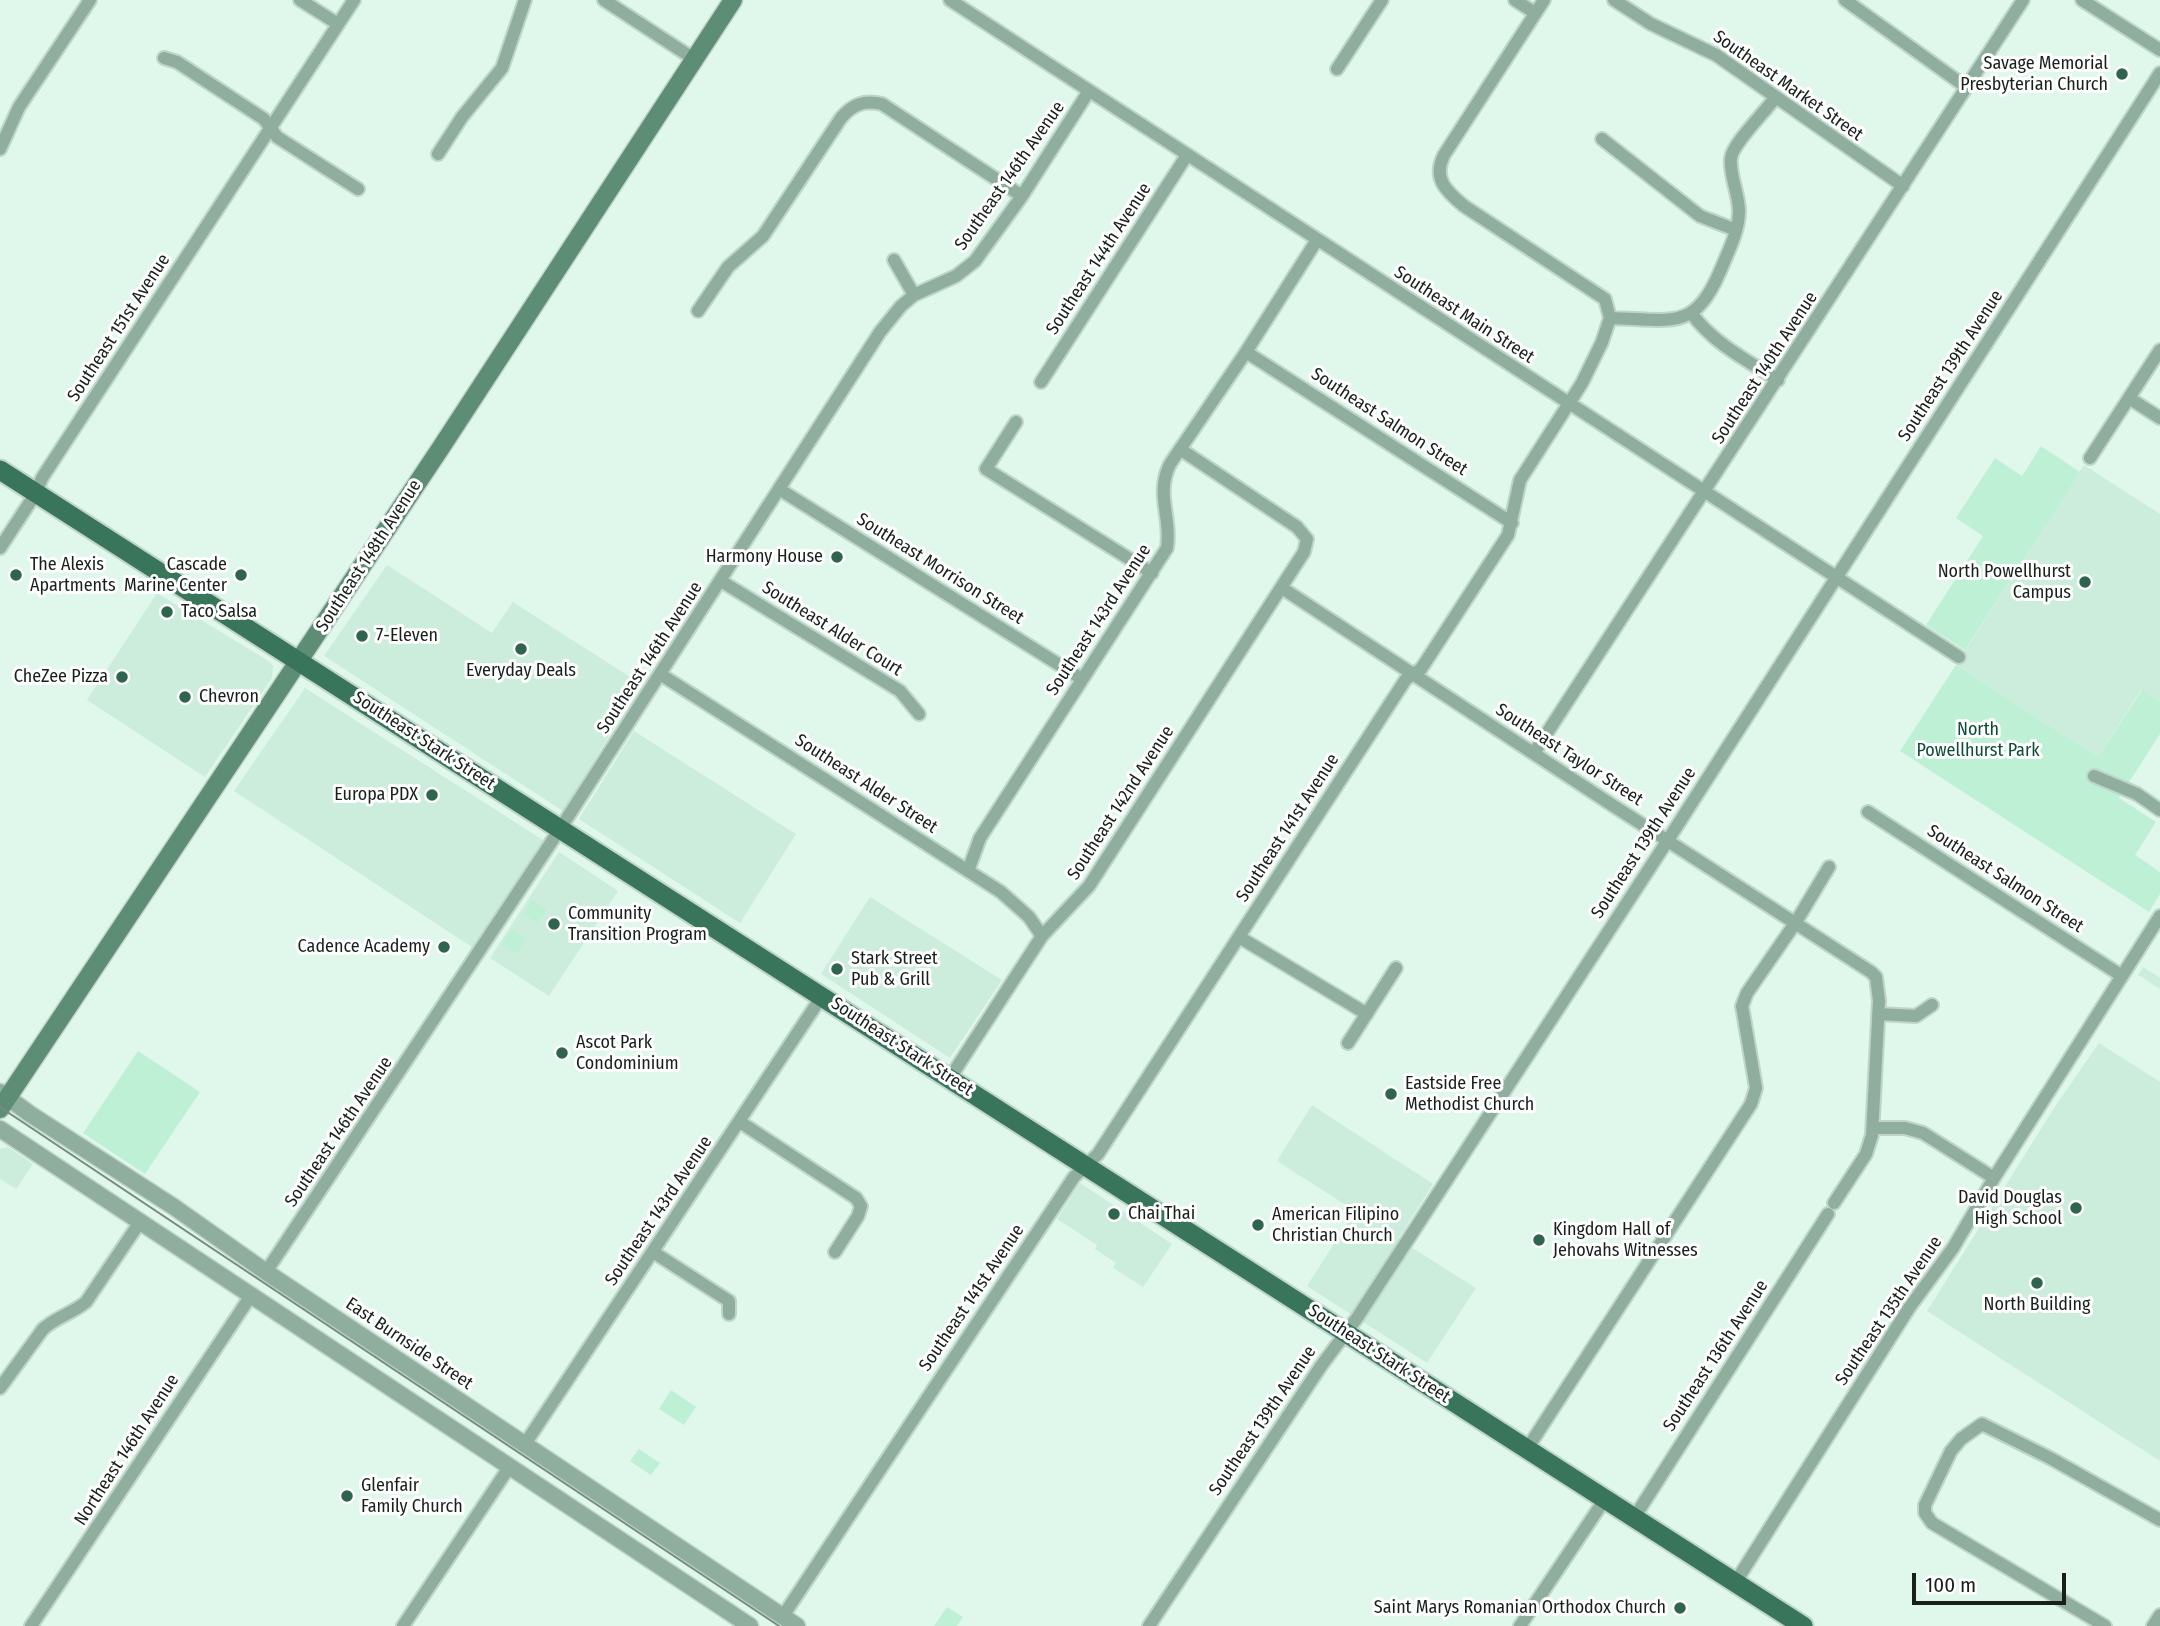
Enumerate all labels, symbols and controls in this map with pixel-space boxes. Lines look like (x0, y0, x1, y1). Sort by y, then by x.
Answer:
street label: Southeast Market Street (1709, 26, 1867, 146)
place label: Savage Memorial Presbyterian Church (1960, 53, 2108, 96)
marker: Savage Memorial Presbyterian Church (2114, 66, 2130, 82)
street label: Southeast 146th Avenue (950, 97, 1070, 255)
street label: Southeast 144th Avenue (1042, 179, 1156, 339)
street label: Southeast 151st Avenue (63, 250, 175, 406)
street label: Southeast Main Street (1390, 262, 1538, 368)
street label: Southeast 139th Avenue (1894, 286, 2008, 446)
street label: Southeast 140th Avenue (1708, 288, 1822, 448)
street label: Southeast Salmon Street (1307, 363, 1471, 481)
street label: Southeast 148th Avenue (312, 476, 426, 636)
street label: Southeast Morrison Street (852, 509, 1028, 629)
street label: Southeast 143rd Avenue (1042, 540, 1156, 700)
place label: Harmony House (706, 546, 823, 568)
marker: Harmony House (829, 549, 845, 565)
place label: The Alexis Apartments (30, 554, 116, 596)
place label: Cascade Marine Center (124, 554, 227, 596)
place label: North Powellhurst Campus (1938, 561, 2071, 604)
marker: The Alexis Apartments (8, 567, 24, 583)
marker: Cascade Marine Center (233, 567, 249, 583)
marker: North Powellhurst Campus (2077, 574, 2093, 590)
street label: Southeast Alder Court (758, 577, 906, 681)
street label: Southeast 146th Avenue (593, 578, 707, 738)
place label: Taco Salsa (181, 601, 257, 623)
marker: Taco Salsa (159, 604, 175, 620)
place label: 7-Eleven (376, 625, 438, 647)
marker: 7-Eleven (354, 628, 370, 644)
marker: Everyday Deals (513, 641, 529, 657)
place label: Everyday Deals (466, 660, 576, 682)
place label: CheZee Pizza (14, 666, 108, 688)
marker: CheZee Pizza (114, 669, 130, 685)
place label: Chevron (199, 686, 259, 708)
street label: Southeast Stark Street (349, 687, 499, 795)
marker: Chevron (177, 689, 193, 705)
street label: Southeast Taylor Street (1491, 699, 1647, 811)
park label: North Powellhurst Park (1916, 719, 2040, 762)
street label: Southeast 142nd Avenue (1063, 722, 1179, 884)
street label: Southeast Alder Street (791, 730, 941, 838)
street label: Southeast 141st Avenue (1232, 750, 1344, 906)
street label: Southeast 139th Avenue (1587, 763, 1701, 923)
place label: Europa PDX (334, 784, 418, 806)
marker: Europa PDX (424, 787, 440, 803)
street label: Southeast Salmon Street (1923, 820, 2087, 938)
place label: Community Transition Program (568, 903, 707, 946)
marker: Community Transition Program (546, 916, 562, 932)
place label: Cadence Academy (298, 936, 430, 958)
marker: Cadence Academy (436, 939, 452, 955)
place label: Stark Street Pub & Grill (851, 948, 938, 990)
marker: Stark Street Pub & Grill (829, 961, 845, 977)
street label: Southeast Stark Street (827, 993, 977, 1101)
place label: Ascot Park Condominium (576, 1032, 679, 1074)
marker: Ascot Park Condominium (554, 1045, 570, 1061)
street label: Southeast 146th Avenue (281, 1053, 397, 1211)
place label: Eastside Free Methodist Church (1405, 1073, 1534, 1116)
marker: Eastside Free Methodist Church (1383, 1086, 1399, 1102)
street label: Southeast 143rd Avenue (601, 1132, 717, 1290)
place label: David Douglas High School (1958, 1187, 2062, 1230)
marker: David Douglas High School (2068, 1200, 2084, 1216)
place label: Chai Thai (1128, 1203, 1195, 1225)
place label: American Filipino Christian Church (1272, 1204, 1399, 1246)
marker: Chai Thai (1106, 1206, 1122, 1222)
marker: American Filipino Christian Church (1250, 1217, 1266, 1233)
place label: Kingdom Hall of Jehovahs Witnesses (1553, 1219, 1698, 1262)
street label: Southeast 141st Avenue (915, 1221, 1029, 1375)
marker: Kingdom Hall of Jehovahs Witnesses (1531, 1232, 1547, 1248)
street label: Southeast 135th Avenue (1831, 1232, 1947, 1390)
marker: North Building (2029, 1275, 2045, 1291)
street label: Southeast 136th Avenue (1659, 1276, 1773, 1436)
street label: East Burnside Street (341, 1293, 477, 1395)
place label: North Building (1984, 1294, 2090, 1316)
street label: Southeast Stark Street (1304, 1300, 1454, 1408)
street label: Southeast 139th Avenue (1205, 1342, 1321, 1500)
street label: Northeast 146th Avenue (70, 1370, 184, 1530)
place label: Glenfair Family Church (361, 1475, 463, 1518)
marker: Glenfair Family Church (339, 1488, 355, 1504)
scale bar (1915, 1560, 2069, 1604)
text: 100 m (1925, 1572, 1976, 1598)
place label: Saint Marys Romanian Orthodox Church (1374, 1597, 1666, 1619)
marker: Saint Marys Romanian Orthodox Church (1672, 1600, 1688, 1616)

